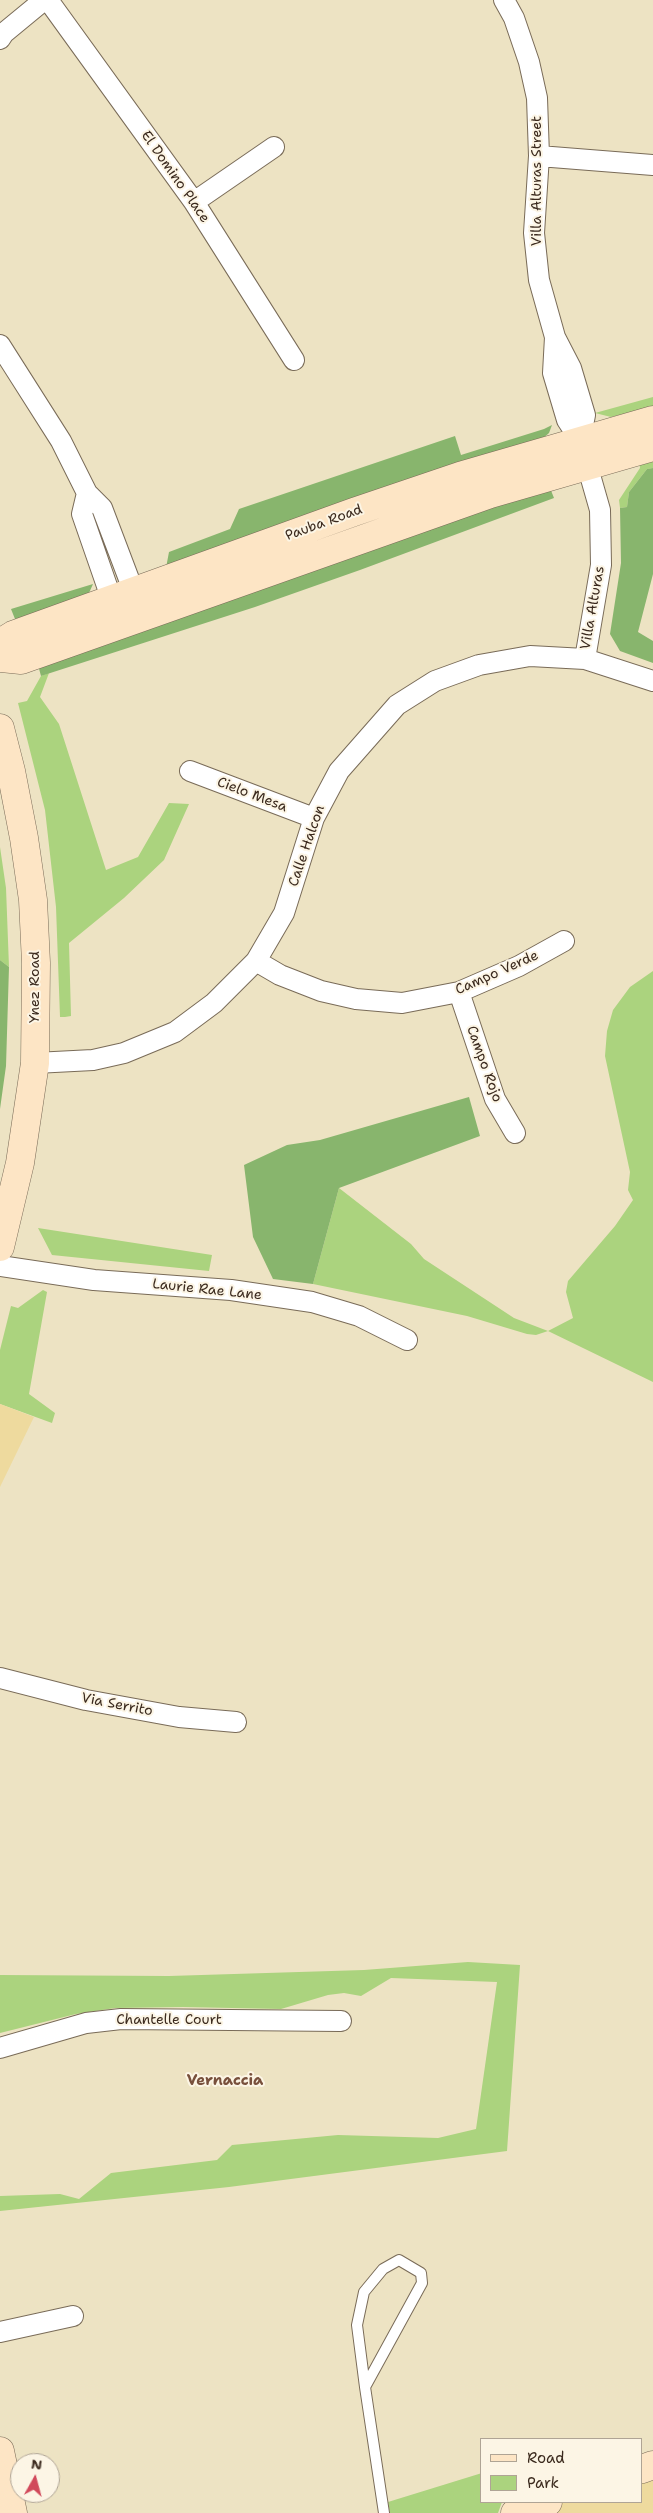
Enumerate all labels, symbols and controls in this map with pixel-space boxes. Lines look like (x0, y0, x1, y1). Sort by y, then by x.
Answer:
street label: Villa Alturas Street (529, 116, 545, 246)
street label: El Domino Place (137, 128, 213, 226)
street label: Pauba Road (283, 501, 365, 545)
street label: Villa Alturas (577, 565, 609, 651)
street label: Cielo Mesa (215, 774, 289, 816)
street label: Calle Halcon (285, 803, 329, 889)
street label: Campo Verde (453, 947, 541, 999)
street label: Ynez Road (27, 951, 43, 1023)
street label: Campo Rojo (462, 1024, 506, 1104)
street label: Laurie Rae Lane (151, 1276, 263, 1304)
street label: Via Serrito (80, 1690, 154, 1720)
street label: Chantelle Court (116, 2012, 222, 2028)
district label: Vernaccia (187, 2072, 263, 2090)
legend (480, 2438, 643, 2503)
text: Road (527, 2448, 565, 2468)
north arrow (10, 2453, 60, 2503)
text: N (30, 2454, 43, 2474)
text: Park (527, 2473, 559, 2493)

